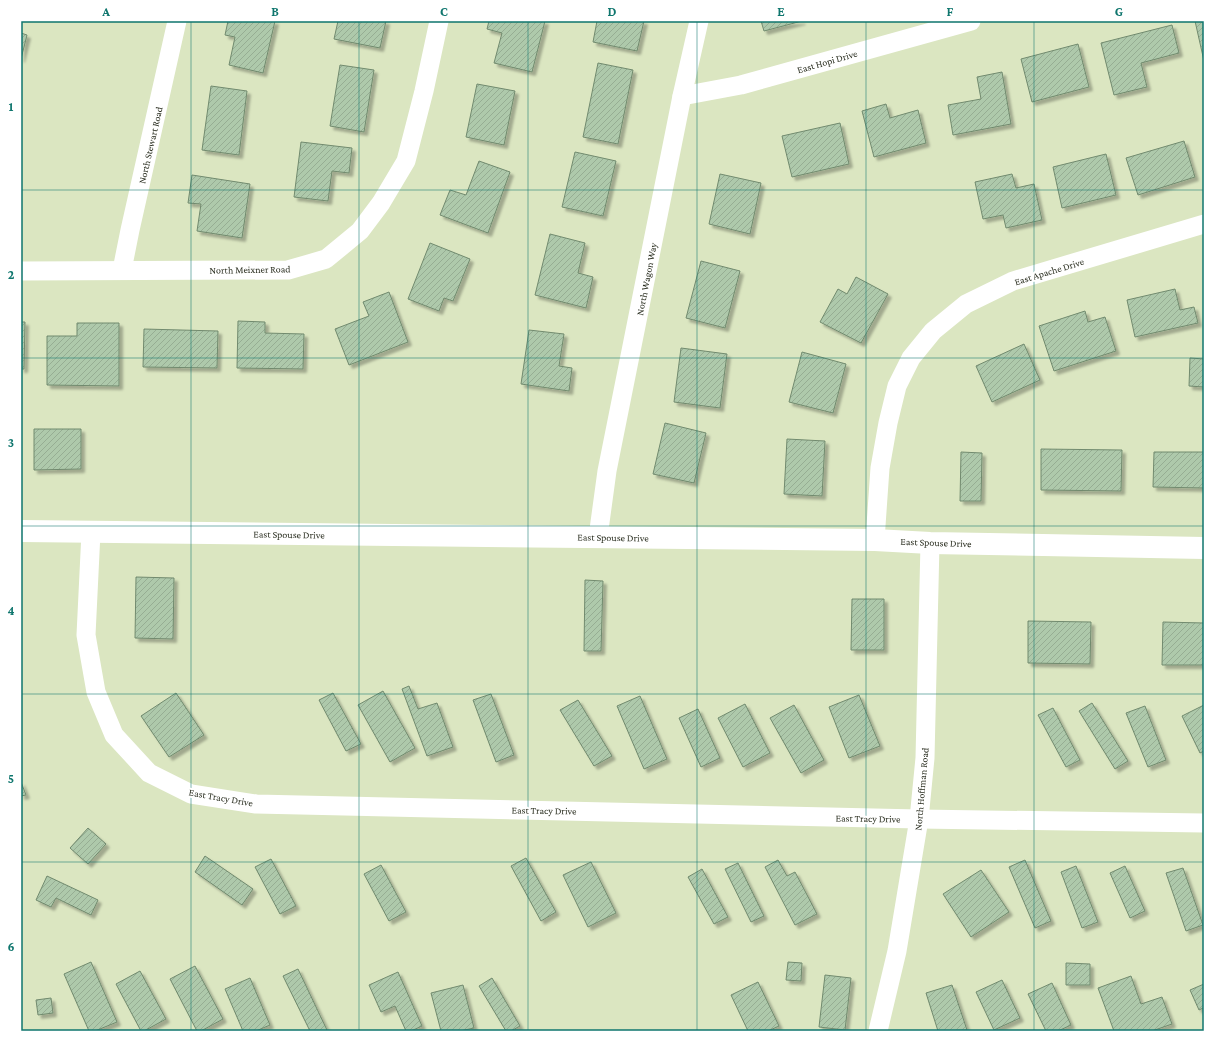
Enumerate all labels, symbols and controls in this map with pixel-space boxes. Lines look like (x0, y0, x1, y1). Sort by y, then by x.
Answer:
text: A (101, 4, 110, 19)
text: B (271, 4, 279, 19)
text: C (440, 4, 448, 19)
text: D (608, 4, 617, 19)
text: E (777, 4, 785, 19)
text: F (947, 4, 954, 19)
text: G (1115, 4, 1123, 19)
street label: East Hopi Drive (796, 47, 859, 75)
text: 1 (9, 99, 14, 114)
street label: North Stewart Road (136, 105, 165, 185)
street label: North Wagon Way (634, 241, 659, 316)
street label: East Apache Drive (1013, 255, 1086, 287)
street label: North Meixner Road (209, 263, 291, 276)
text: 2 (8, 267, 15, 282)
text: 3 (8, 435, 14, 450)
street label: East Spouse Drive (253, 528, 325, 541)
street label: East Spouse Drive (577, 531, 649, 544)
street label: East Spouse Drive (900, 536, 972, 549)
text: 4 (7, 603, 15, 618)
street label: North Hoffman Road (912, 746, 931, 831)
text: 5 (8, 771, 14, 786)
street label: East Tracy Drive (188, 786, 254, 809)
street label: East Tracy Drive (511, 804, 577, 817)
street label: East Tracy Drive (835, 812, 901, 825)
text: 6 (7, 939, 15, 954)

